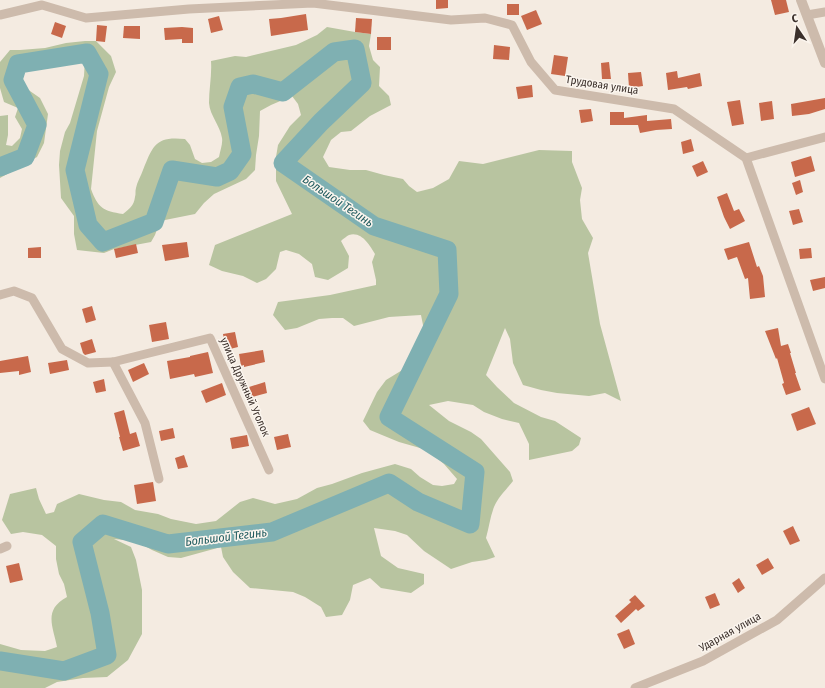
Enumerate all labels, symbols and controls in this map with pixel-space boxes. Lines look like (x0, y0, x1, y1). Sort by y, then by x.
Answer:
north arrow (777, 8, 817, 48)
text: С (791, 12, 799, 26)
street label: Трудовая улица (565, 73, 639, 97)
water label: Большой Тегинь (300, 172, 376, 230)
street label: улица Дружный Уголок (217, 335, 273, 439)
water label: Большой Тегинь (184, 525, 268, 549)
street label: Ударная улица (696, 610, 763, 655)

